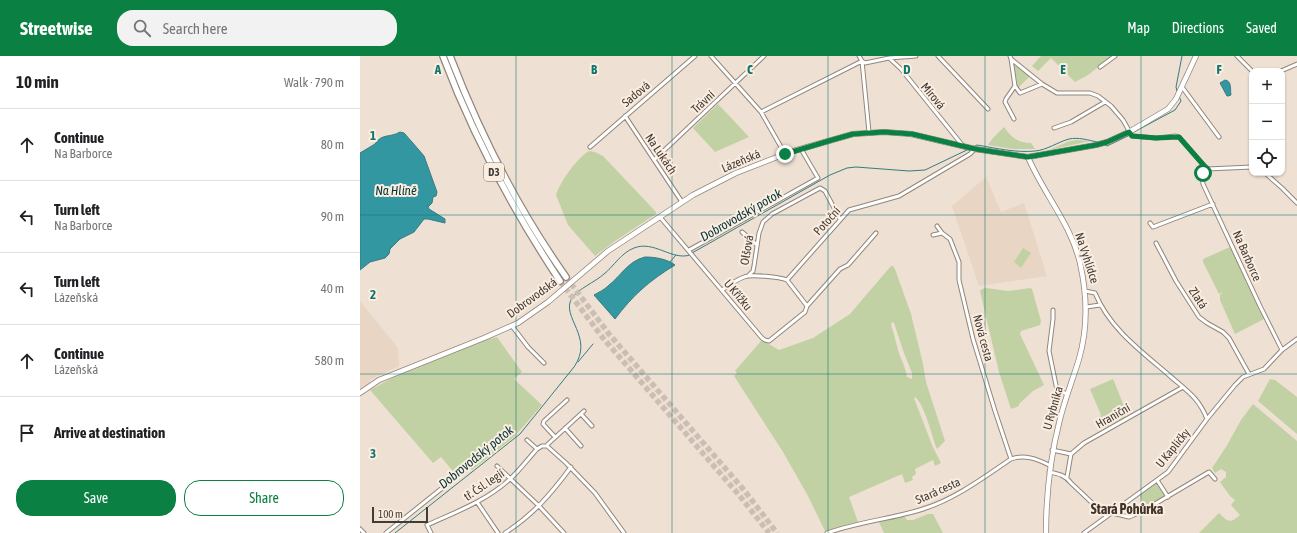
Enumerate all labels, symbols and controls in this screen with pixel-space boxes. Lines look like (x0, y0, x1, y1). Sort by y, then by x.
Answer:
search box (117, 10, 397, 46)
text: Streetwise (20, 17, 93, 39)
icon: search (131, 17, 153, 39)
text: Search here (163, 20, 227, 37)
text: Map (1127, 20, 1150, 36)
text: Directions (1172, 20, 1224, 36)
text: Saved (1246, 20, 1277, 36)
text: A (434, 62, 442, 77)
text: B (591, 62, 598, 77)
text: C (747, 62, 753, 77)
text: D (903, 62, 911, 77)
text: E (1060, 62, 1066, 77)
text: F (1216, 62, 1222, 77)
map controls (1249, 68, 1285, 176)
button: + (1249, 68, 1285, 104)
text: 10 min (16, 72, 59, 92)
text: Walk · 790 m (284, 75, 344, 90)
street label: Sadová (619, 78, 653, 110)
street label: Mírová (918, 80, 948, 112)
street label: Trávní (688, 88, 718, 116)
button: − (1249, 104, 1285, 140)
text: 1 (370, 128, 376, 143)
text: Continue (54, 129, 104, 146)
street label: Na Lukách (642, 131, 680, 177)
icon: ahead (16, 134, 38, 156)
text: 80 m (321, 137, 344, 152)
button: locate (1249, 140, 1285, 176)
route end (776, 145, 794, 163)
text: Na Barborce (54, 146, 112, 161)
street label: Lázeňská (719, 147, 763, 175)
road number: D3 (484, 163, 504, 181)
route start (1194, 164, 1212, 182)
water label: Na Hlíně (375, 183, 417, 198)
water label: Dobrovodský potok (698, 185, 785, 244)
text: Turn left (54, 201, 100, 218)
street label: Potoční (811, 204, 844, 238)
icon: left (16, 206, 38, 228)
text: 90 m (321, 209, 344, 224)
text: Na Barborce (54, 218, 112, 233)
street label: Na Barborce (1230, 229, 1264, 283)
street label: Na Vyhlídce (1072, 231, 1102, 285)
street label: Olšová (737, 234, 757, 266)
text: Turn left (54, 273, 100, 290)
street label: Dobrovodská (504, 275, 560, 321)
street label: U Křížku (721, 277, 755, 314)
icon: left (16, 278, 38, 300)
text: 40 m (321, 281, 344, 296)
street label: Zlatá (1186, 284, 1210, 312)
text: 2 (370, 287, 376, 302)
text: Lázeňská (54, 290, 98, 305)
street label: Nová cesta (970, 313, 996, 363)
text: Continue (54, 345, 104, 362)
icon: ahead (16, 350, 38, 372)
text: 580 m (315, 353, 344, 368)
text: Lázeňská (54, 362, 98, 377)
street label: U Rybníka (1040, 385, 1066, 431)
street label: Hraniční (1093, 400, 1133, 431)
icon: arrive (16, 422, 38, 444)
water label: Dobrovodský potok (436, 422, 517, 492)
text: Arrive at destination (54, 424, 165, 441)
street label: U Kapličky (1153, 426, 1193, 470)
text: 3 (370, 446, 376, 461)
street label: tř. Čsl. legií (461, 466, 507, 504)
street label: Stará cesta (913, 475, 963, 507)
button: Save (16, 480, 176, 516)
button: Share (184, 480, 344, 516)
district label: Stará Pohůrka (1091, 501, 1164, 517)
scale bar (372, 505, 428, 524)
text: 100 m (378, 508, 403, 520)

